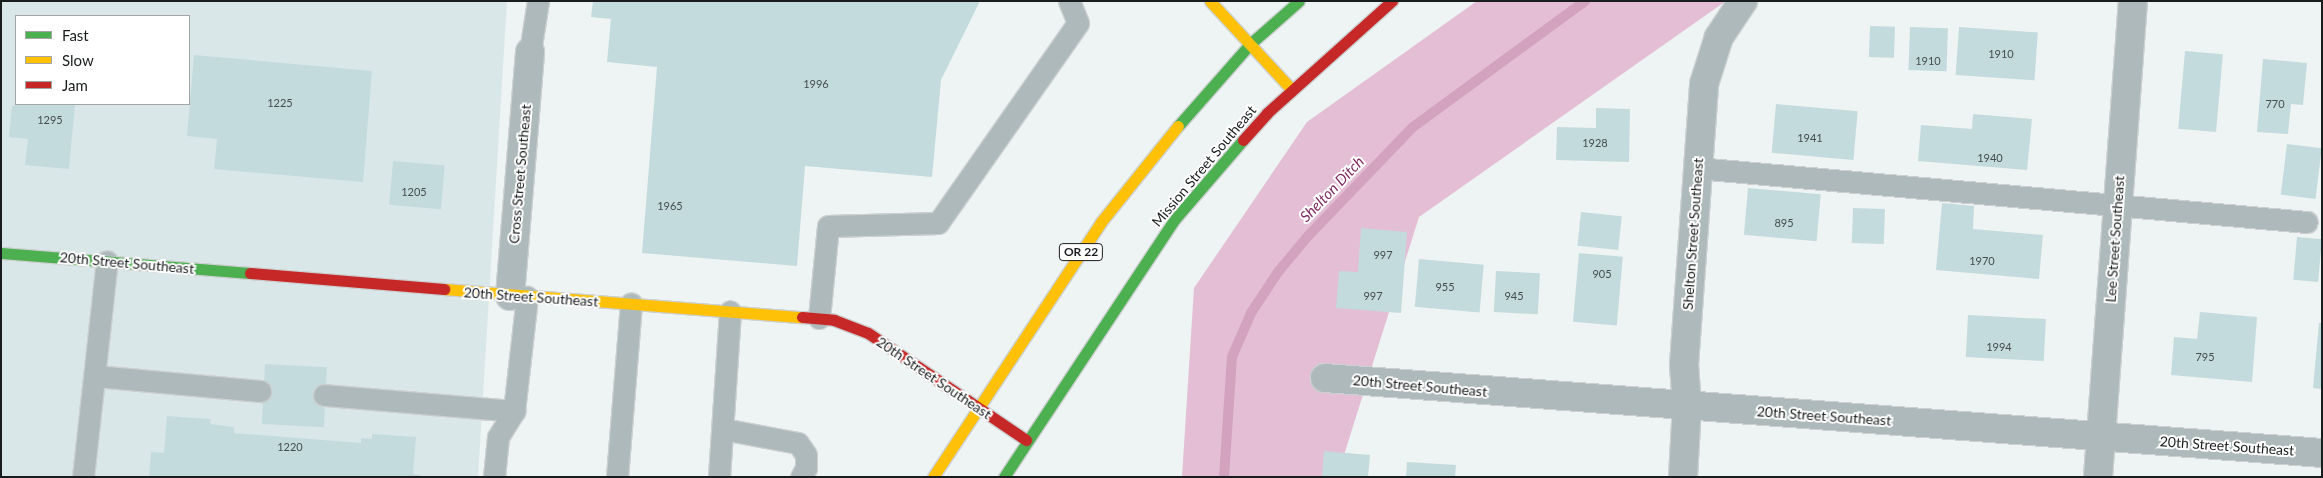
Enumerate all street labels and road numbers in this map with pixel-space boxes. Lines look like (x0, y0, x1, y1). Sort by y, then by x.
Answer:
street label: Mission Street Southeast (1148, 102, 1260, 230)
street label: Cross Street Southeast (506, 104, 534, 244)
street label: Shelton Street Southeast (1679, 157, 1707, 311)
street label: Lee Street Southeast (2102, 175, 2128, 303)
road number: OR 22 (1058, 242, 1104, 262)
street label: 20th Street Southeast (59, 249, 195, 277)
street label: 20th Street Southeast (463, 284, 599, 310)
street label: 20th Street Southeast (873, 333, 995, 423)
street label: 20th Street Southeast (1352, 372, 1488, 400)
street label: 20th Street Southeast (1756, 403, 1892, 429)
street label: 20th Street Southeast (2159, 433, 2295, 459)

